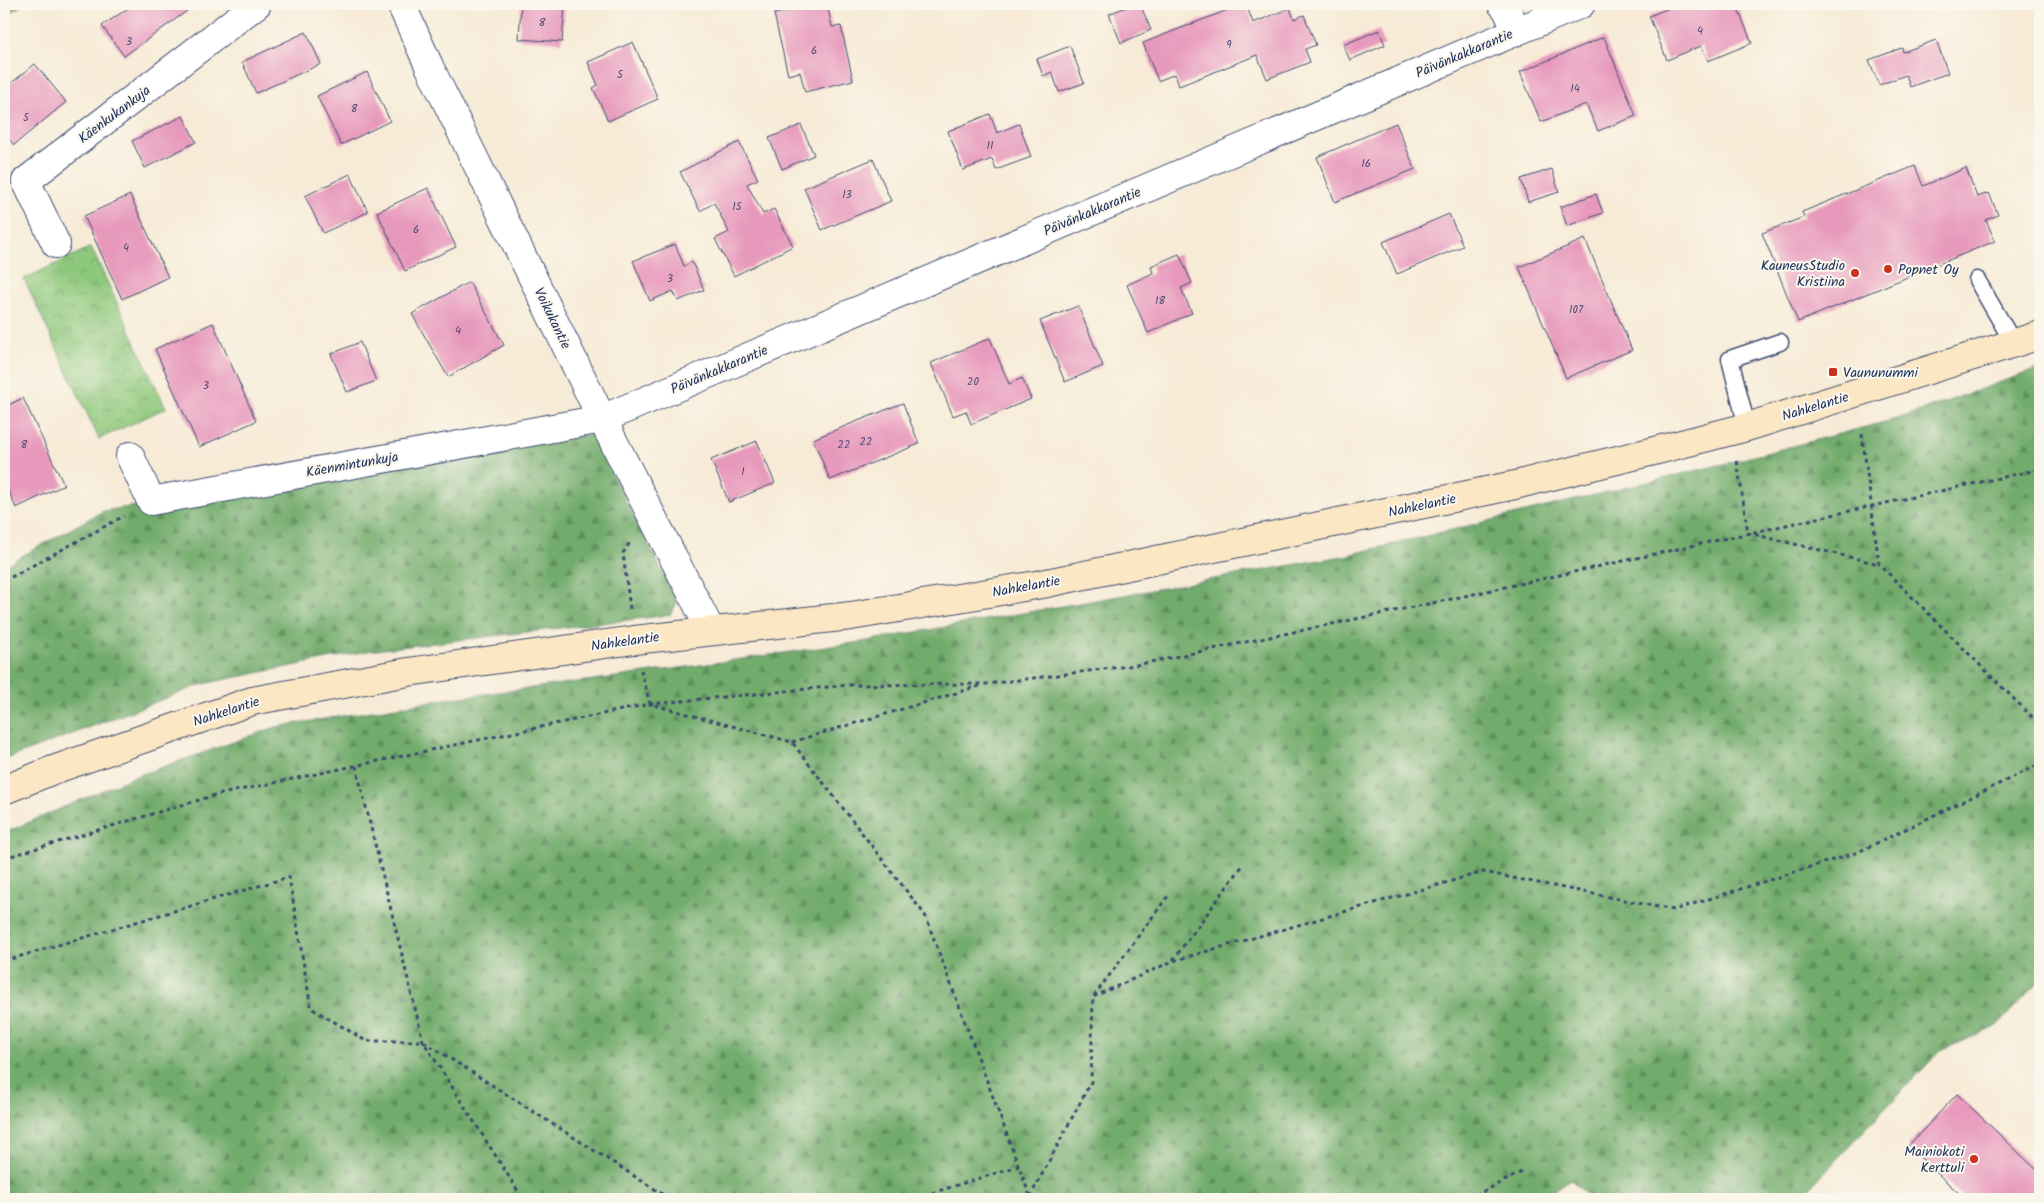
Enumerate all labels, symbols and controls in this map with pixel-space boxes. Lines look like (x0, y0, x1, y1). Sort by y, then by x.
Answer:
house number: 8 (539, 14, 546, 32)
house number: 4 (1697, 22, 1703, 40)
street label: Päivänkakkarantie (1412, 23, 1517, 84)
house number: 3 (126, 33, 132, 51)
house number: 9 (1226, 36, 1232, 54)
house number: 6 (811, 42, 817, 60)
house number: 5 (617, 66, 624, 84)
street label: Käenkukankuja (74, 80, 156, 149)
house number: 14 (1570, 80, 1580, 98)
house number: 8 (351, 100, 358, 118)
house number: 5 (23, 109, 30, 127)
house number: 11 (987, 137, 993, 155)
house number: 16 (1361, 155, 1371, 173)
street label: Päivänkakkarantie (1040, 181, 1145, 242)
house number: 13 (842, 186, 852, 204)
house number: 15 (732, 198, 743, 216)
house number: 6 (413, 221, 419, 239)
house number: 4 (123, 239, 129, 257)
place label: KauneusStudio Kristiina (1761, 255, 1845, 293)
place label: Popnet Oy (1898, 259, 1959, 281)
marker: Popnet Oy (1882, 263, 1894, 275)
marker: KauneusStudio Kristiina (1849, 267, 1861, 279)
house number: 3 (667, 270, 673, 288)
street label: Voikukantie (528, 284, 577, 354)
house number: 18 (1155, 292, 1165, 310)
house number: 107 (1569, 301, 1584, 319)
house number: 4 (455, 322, 461, 340)
street label: Päivänkakkarantie (667, 339, 772, 400)
place label: Vaununummi (1843, 362, 1918, 384)
marker: Vaununummi (1827, 366, 1839, 378)
house number: 20 (967, 373, 979, 391)
house number: 3 (203, 377, 209, 395)
street label: Nahkelantie (1779, 386, 1852, 428)
house number: 22 (860, 433, 872, 451)
house number: 8 (21, 436, 28, 454)
house number: 22 (838, 436, 850, 454)
street label: Käenmintunkuja (304, 446, 400, 484)
house number: 1 (741, 463, 745, 481)
street label: Nahkelantie (1386, 488, 1459, 524)
street label: Nahkelantie (990, 570, 1063, 604)
street label: Nahkelantie (589, 626, 661, 658)
street label: Nahkelantie (190, 691, 263, 733)
place label: Mainiokoti Kerttuli (1904, 1141, 1965, 1179)
marker: Mainiokoti Kerttuli (1968, 1153, 1980, 1165)

